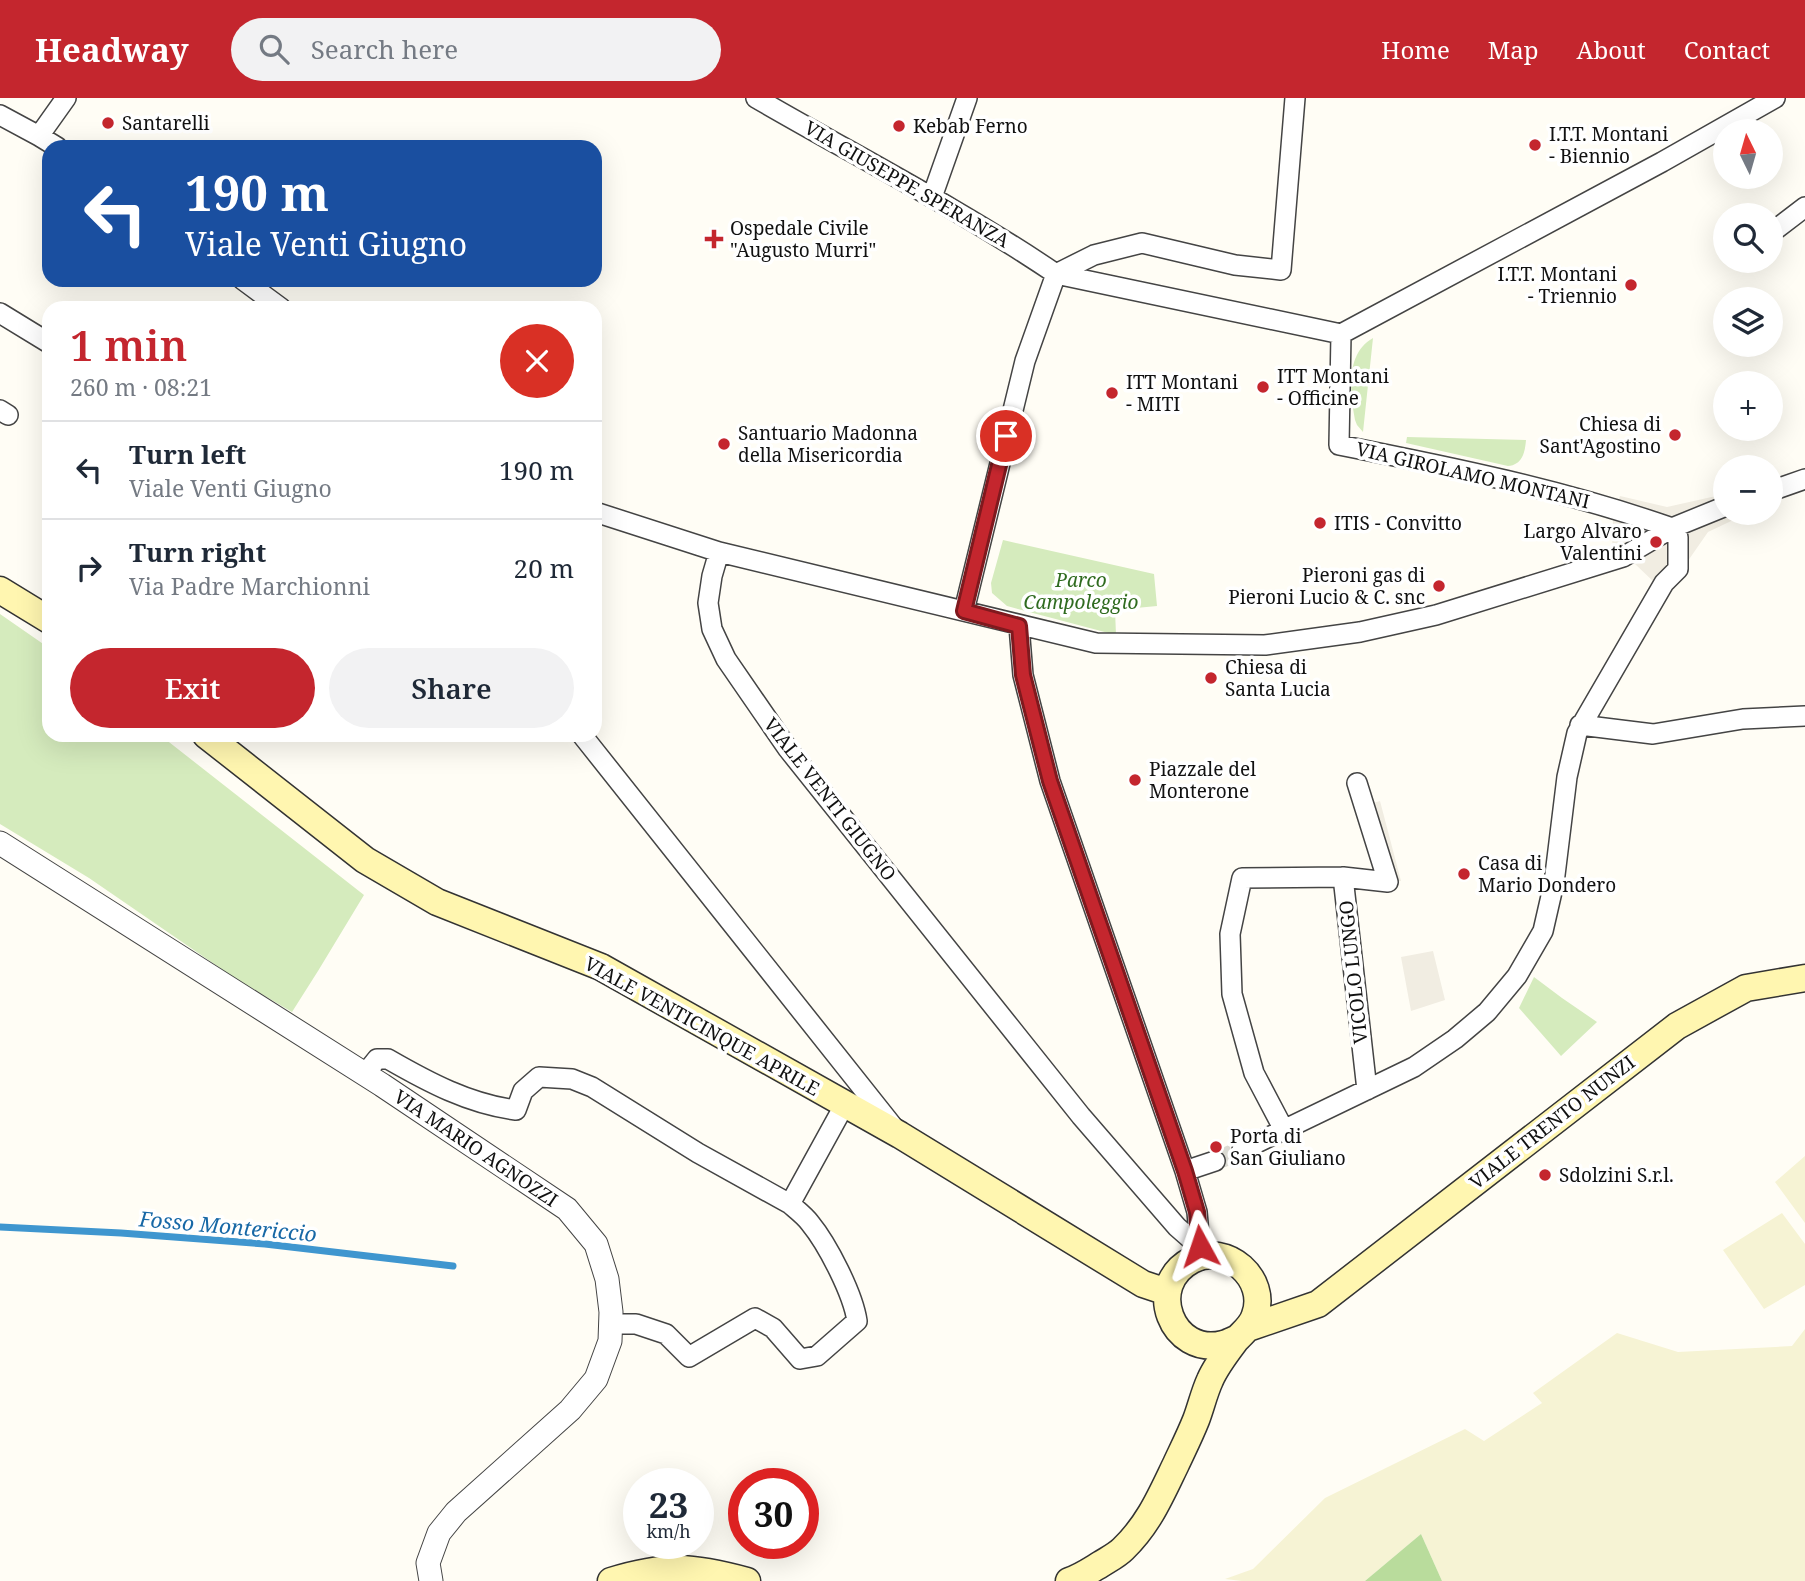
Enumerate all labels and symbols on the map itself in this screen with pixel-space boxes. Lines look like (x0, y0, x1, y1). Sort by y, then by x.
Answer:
place label: Santarelli (122, 110, 210, 136)
place label: Kebab Ferno (913, 113, 1028, 139)
marker: Santarelli (100, 115, 116, 131)
street label: VIA GIUSEPPE SPERANZA (800, 115, 1015, 254)
marker: Kebab Ferno (891, 118, 907, 134)
north arrow (1713, 119, 1783, 189)
place label: I.T.T. Montani - Biennio (1549, 121, 1668, 169)
marker: I.T.T. Montani - Biennio (1527, 137, 1543, 153)
place label: Ospedale Civile "Augusto Murri" (730, 215, 876, 263)
marker: Ospedale Civile "Augusto Murri" (704, 229, 724, 249)
place label: I.T.T. Montani - Triennio (1498, 261, 1617, 309)
marker: I.T.T. Montani - Triennio (1623, 277, 1639, 293)
place label: ITT Montani - Officine (1277, 363, 1389, 411)
place label: ITT Montani - MITI (1126, 369, 1238, 417)
marker: ITT Montani - Officine (1255, 379, 1271, 395)
marker: ITT Montani - MITI (1104, 385, 1120, 401)
pin (976, 406, 1036, 466)
place label: Chiesa di Sant'Agostino (1540, 411, 1661, 459)
place label: Santuario Madonna della Misericordia (738, 420, 918, 468)
marker: Chiesa di Sant'Agostino (1667, 427, 1683, 443)
street label: VIA GIROLAMO MONTANI (1354, 435, 1592, 515)
marker: Santuario Madonna della Misericordia (716, 436, 732, 452)
place label: ITIS - Convitto (1334, 510, 1462, 536)
marker: ITIS - Convitto (1312, 515, 1328, 531)
place label: Largo Alvaro Valentini (1523, 518, 1642, 566)
marker: Largo Alvaro Valentini (1648, 534, 1664, 550)
place label: Pieroni gas di Pieroni Lucio & C. snc (1228, 562, 1425, 610)
park label: Parco Campoleggio (1024, 567, 1138, 615)
marker: Pieroni gas di Pieroni Lucio & C. snc (1431, 578, 1447, 594)
place label: Chiesa di Santa Lucia (1225, 654, 1331, 702)
marker: Chiesa di Santa Lucia (1203, 670, 1219, 686)
street label: VIALE VENTI GIUGNO (758, 712, 902, 886)
place label: Piazzale del Monterone (1149, 756, 1256, 804)
marker: Piazzale del Monterone (1127, 772, 1143, 788)
place label: Casa di Mario Dondero (1478, 850, 1616, 898)
marker: Casa di Mario Dondero (1456, 866, 1472, 882)
street label: VICOLO LUNGO (1333, 899, 1373, 1045)
street label: VIALE VENTICINQUE APRILE (580, 950, 824, 1102)
street label: VIALE TRENTO NUNZI (1464, 1049, 1640, 1195)
street label: VIA MARIO AGNOZZI (389, 1083, 563, 1213)
place label: Porta di San Giuliano (1230, 1123, 1346, 1171)
marker: Porta di San Giuliano (1208, 1139, 1224, 1155)
place label: Sdolzini S.r.l. (1559, 1162, 1674, 1188)
marker: Sdolzini S.r.l. (1537, 1167, 1553, 1183)
water label: Fosso Montericcio (137, 1204, 318, 1248)
position arrow (1163, 1209, 1237, 1283)
speed limit sign: 30 (728, 1468, 819, 1559)

